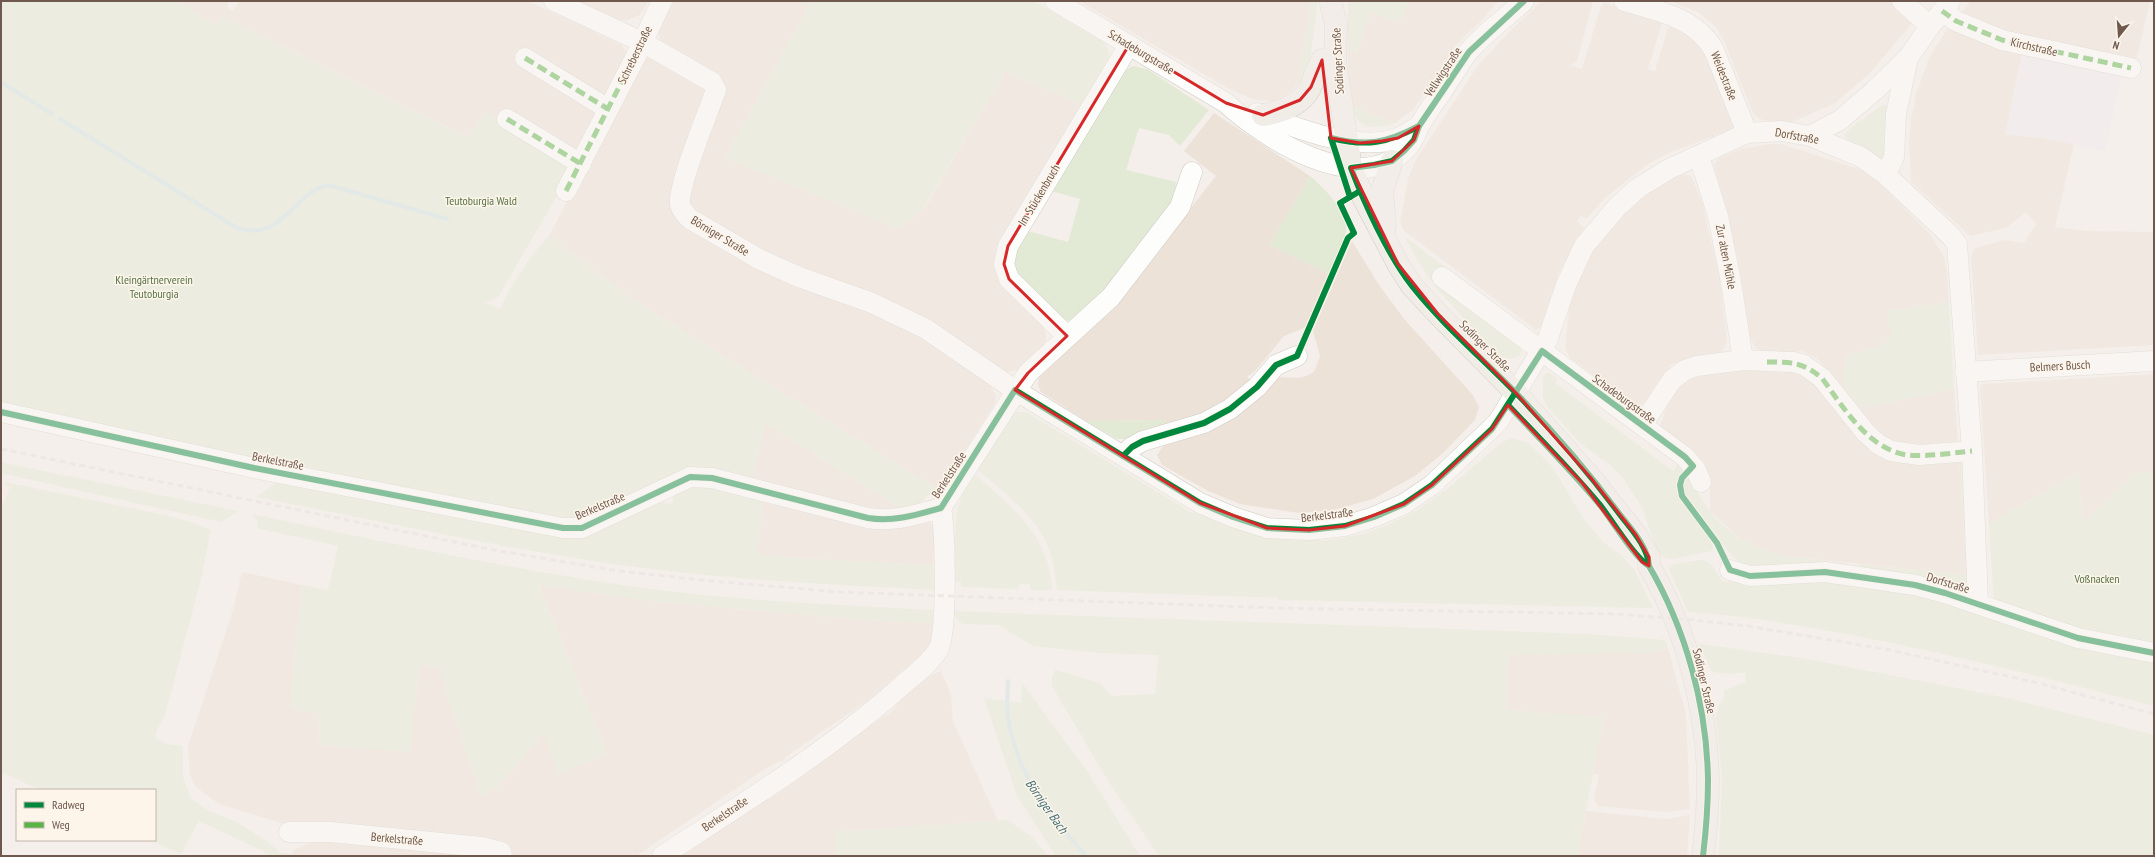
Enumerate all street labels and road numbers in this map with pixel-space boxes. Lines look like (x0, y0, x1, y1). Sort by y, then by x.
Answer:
street label: Schreberstraße (614, 23, 655, 86)
street label: Schadeburgstraße (1105, 26, 1177, 77)
street label: Sodinger Straße (1328, 27, 1347, 95)
street label: Kirchstraße (2009, 34, 2059, 59)
street label: Vellwigstraße (1420, 44, 1465, 100)
street label: Weidestraße (1708, 49, 1741, 103)
street label: Dorfstraße (1774, 124, 1820, 147)
street label: Im Stückenbruch (1014, 161, 1063, 228)
street label: Börniger Straße (688, 212, 752, 259)
street label: Zur alten Mühle (1713, 223, 1740, 291)
street label: Sodinger Straße (1456, 317, 1514, 375)
street label: Belmers Busch (2029, 356, 2091, 375)
street label: Schadeburgstraße (1590, 371, 1659, 427)
street label: Berkelstraße (251, 448, 305, 473)
street label: Berkelstraße (928, 449, 969, 501)
street label: Berkelstraße (573, 488, 627, 523)
street label: Berkelstraße (1300, 504, 1354, 525)
street label: Dorfstraße (1925, 569, 1971, 596)
street label: Sodinger Straße (1690, 647, 1719, 715)
street label: Berkelstraße (699, 793, 751, 834)
street label: Berkelstraße (370, 829, 424, 848)

